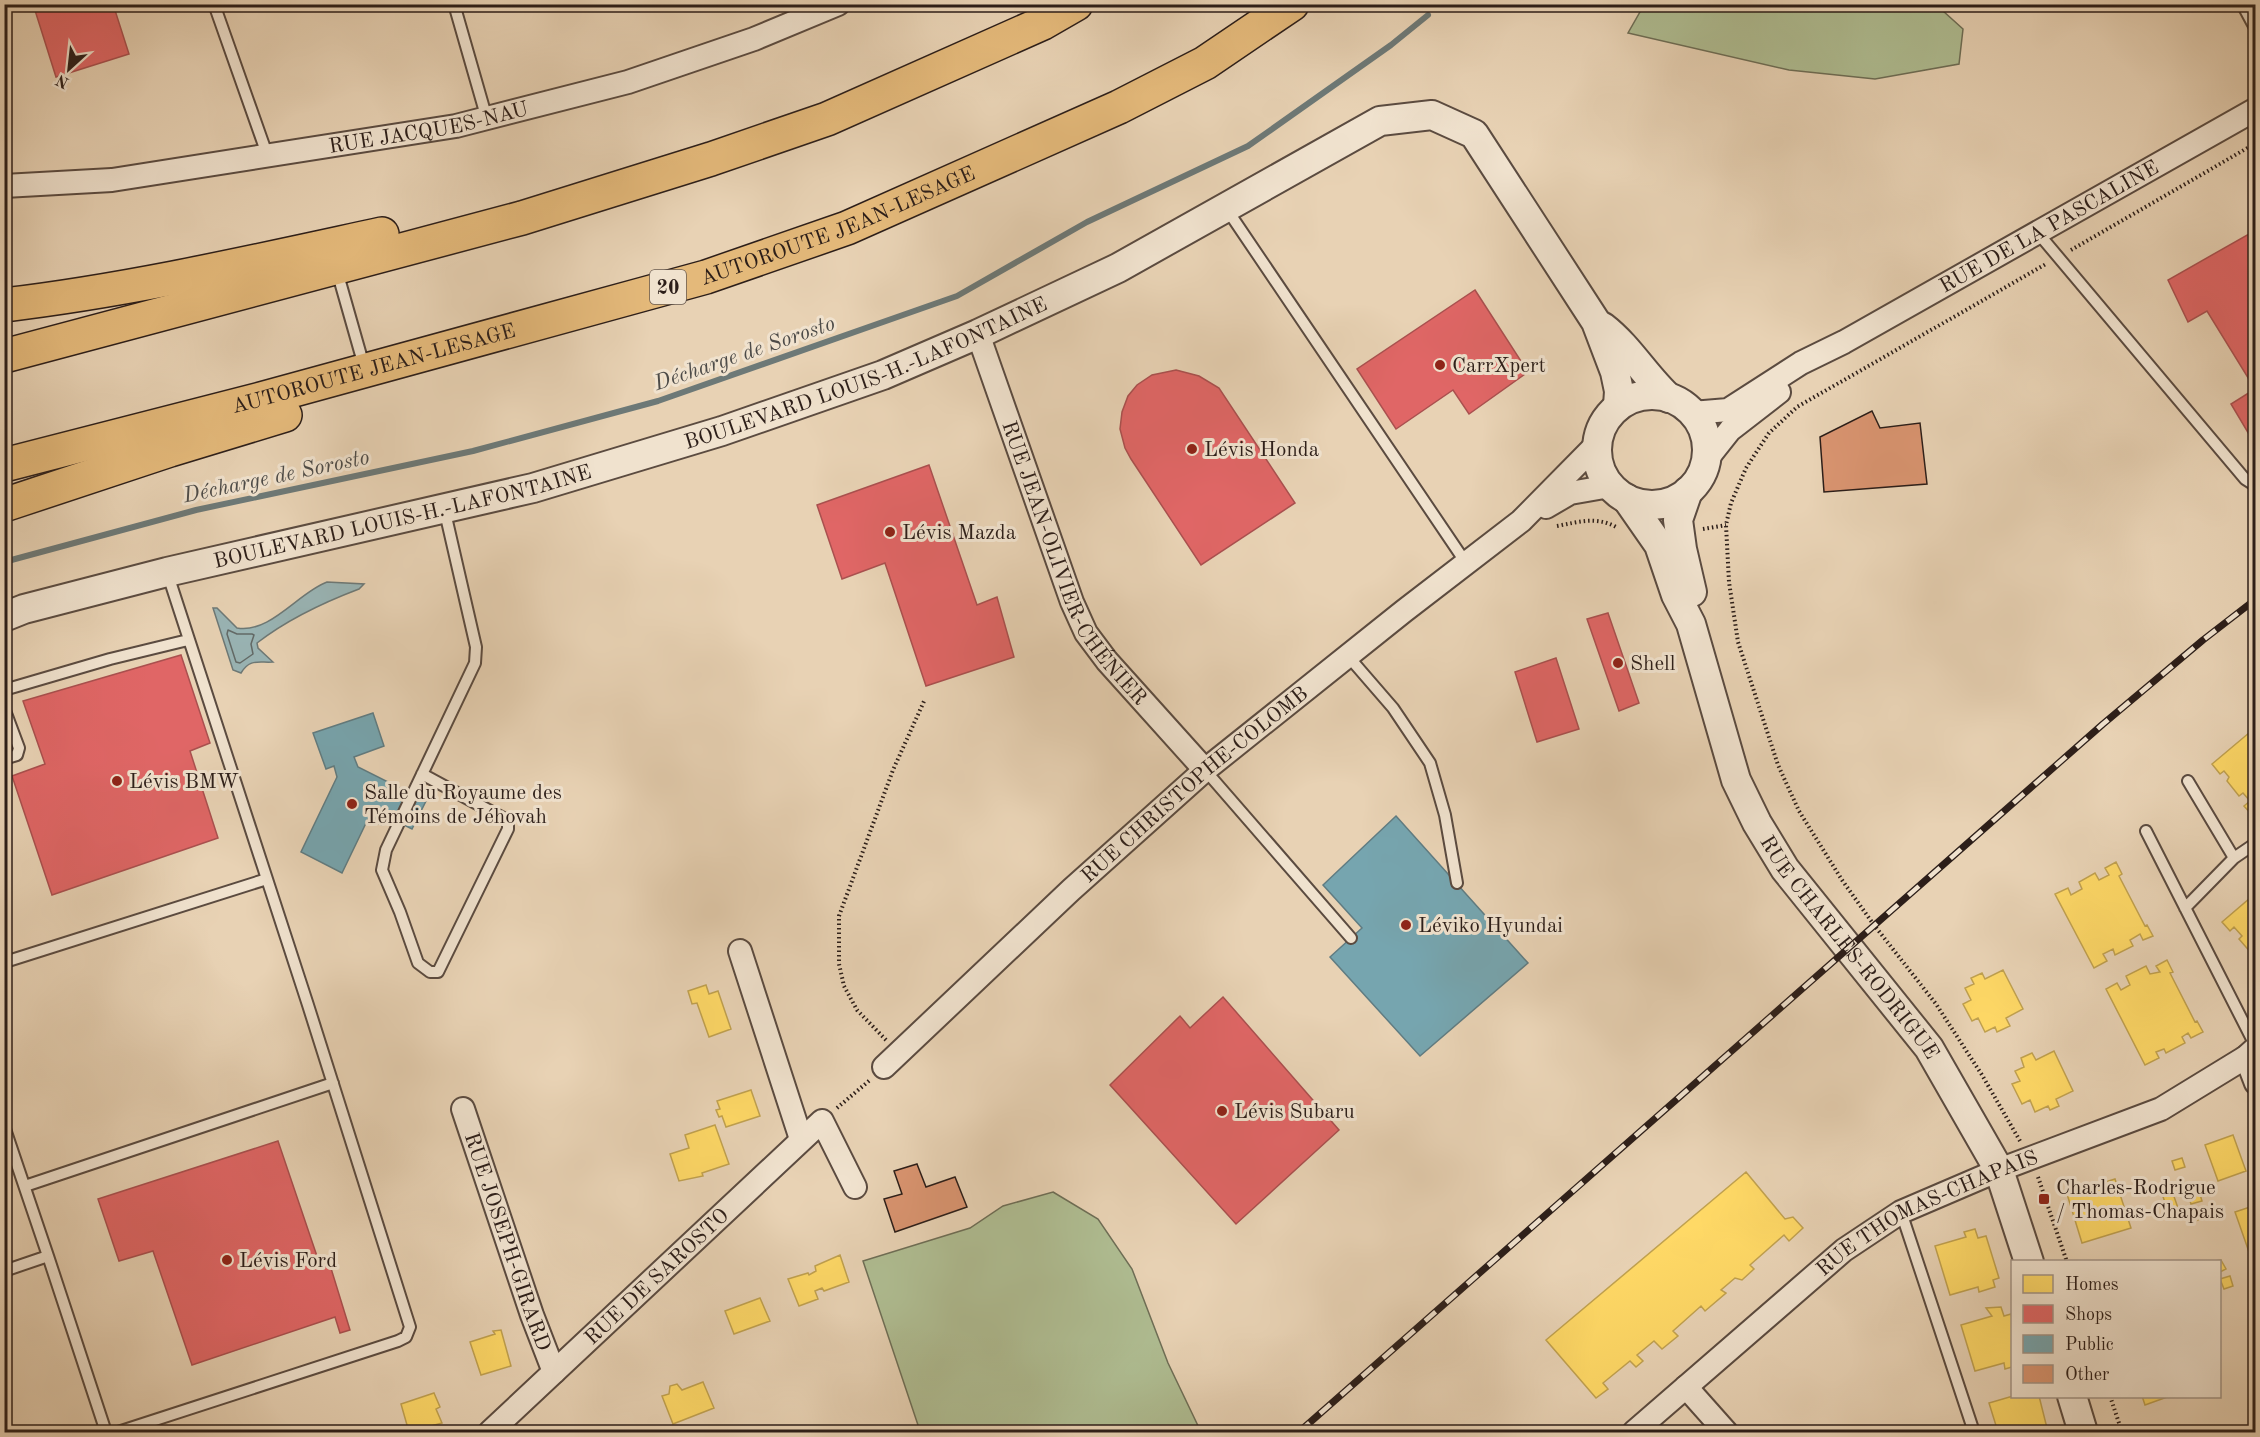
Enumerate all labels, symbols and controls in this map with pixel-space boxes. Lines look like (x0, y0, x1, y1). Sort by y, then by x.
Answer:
north arrow (39, 39, 99, 99)
text: N (53, 70, 72, 90)
street label: RUE JACQUES-NAU (327, 99, 531, 158)
street label: RUE DE LA PASCALINE (1936, 157, 2162, 298)
street label: AUTOROUTE JEAN-LESAGE (698, 163, 978, 290)
road number: 20 (650, 270, 686, 304)
street label: BOULEVARD LOUIS-H.-LAFONTAINE (682, 294, 1051, 454)
water label: Décharge de Sorosto (650, 313, 838, 396)
street label: AUTOROUTE JEAN-LESAGE (230, 321, 518, 418)
place label: CarrXpert (1452, 356, 1546, 377)
marker: CarrXpert (1433, 358, 1447, 372)
street label: RUE JEAN-OLIVIER-CHÉNIER (997, 418, 1150, 710)
place label: Lévis Honda (1204, 440, 1319, 461)
marker: Lévis Honda (1185, 442, 1199, 456)
water label: Décharge de Sorosto (180, 446, 372, 508)
street label: BOULEVARD LOUIS-H.-LAFONTAINE (212, 462, 594, 573)
place label: Lévis Mazda (902, 523, 1016, 544)
marker: Lévis Mazda (883, 525, 897, 539)
place label: Shell (1630, 654, 1676, 675)
marker: Shell (1611, 656, 1625, 670)
street label: RUE CHRISTOPHE-COLOMB (1078, 683, 1312, 887)
place label: Lévis BMW (129, 772, 239, 793)
marker: Lévis BMW (110, 774, 124, 788)
place label: Salle du Royaume des Témoins de Jéhovah (364, 783, 562, 828)
marker: Salle du Royaume des Témoins de Jéhovah (345, 797, 359, 811)
street label: RUE CHARLES-RODRIGUE (1755, 832, 1942, 1063)
place label: Léviko Hyundai (1418, 916, 1563, 937)
marker: Léviko Hyundai (1399, 918, 1413, 932)
place label: Lévis Subaru (1234, 1102, 1355, 1123)
marker: Lévis Subaru (1215, 1104, 1229, 1118)
street label: RUE JOSEPH-GIRARD (460, 1130, 554, 1354)
street label: RUE THOMAS-CHAPAIS (1813, 1147, 2041, 1281)
place label: Charles-Rodrigue / Thomas-Chapais (2056, 1178, 2224, 1223)
marker: Charles-Rodrigue / Thomas-Chapais (2037, 1192, 2051, 1206)
street label: RUE DE SAROSTO (581, 1205, 734, 1349)
place label: Lévis Ford (239, 1251, 337, 1272)
marker: Lévis Ford (220, 1253, 234, 1267)
legend (2011, 1260, 2221, 1398)
text: Homes (2065, 1276, 2119, 1294)
text: Shops (2065, 1306, 2112, 1324)
text: Public (2065, 1336, 2114, 1354)
text: Other (2065, 1366, 2110, 1384)

